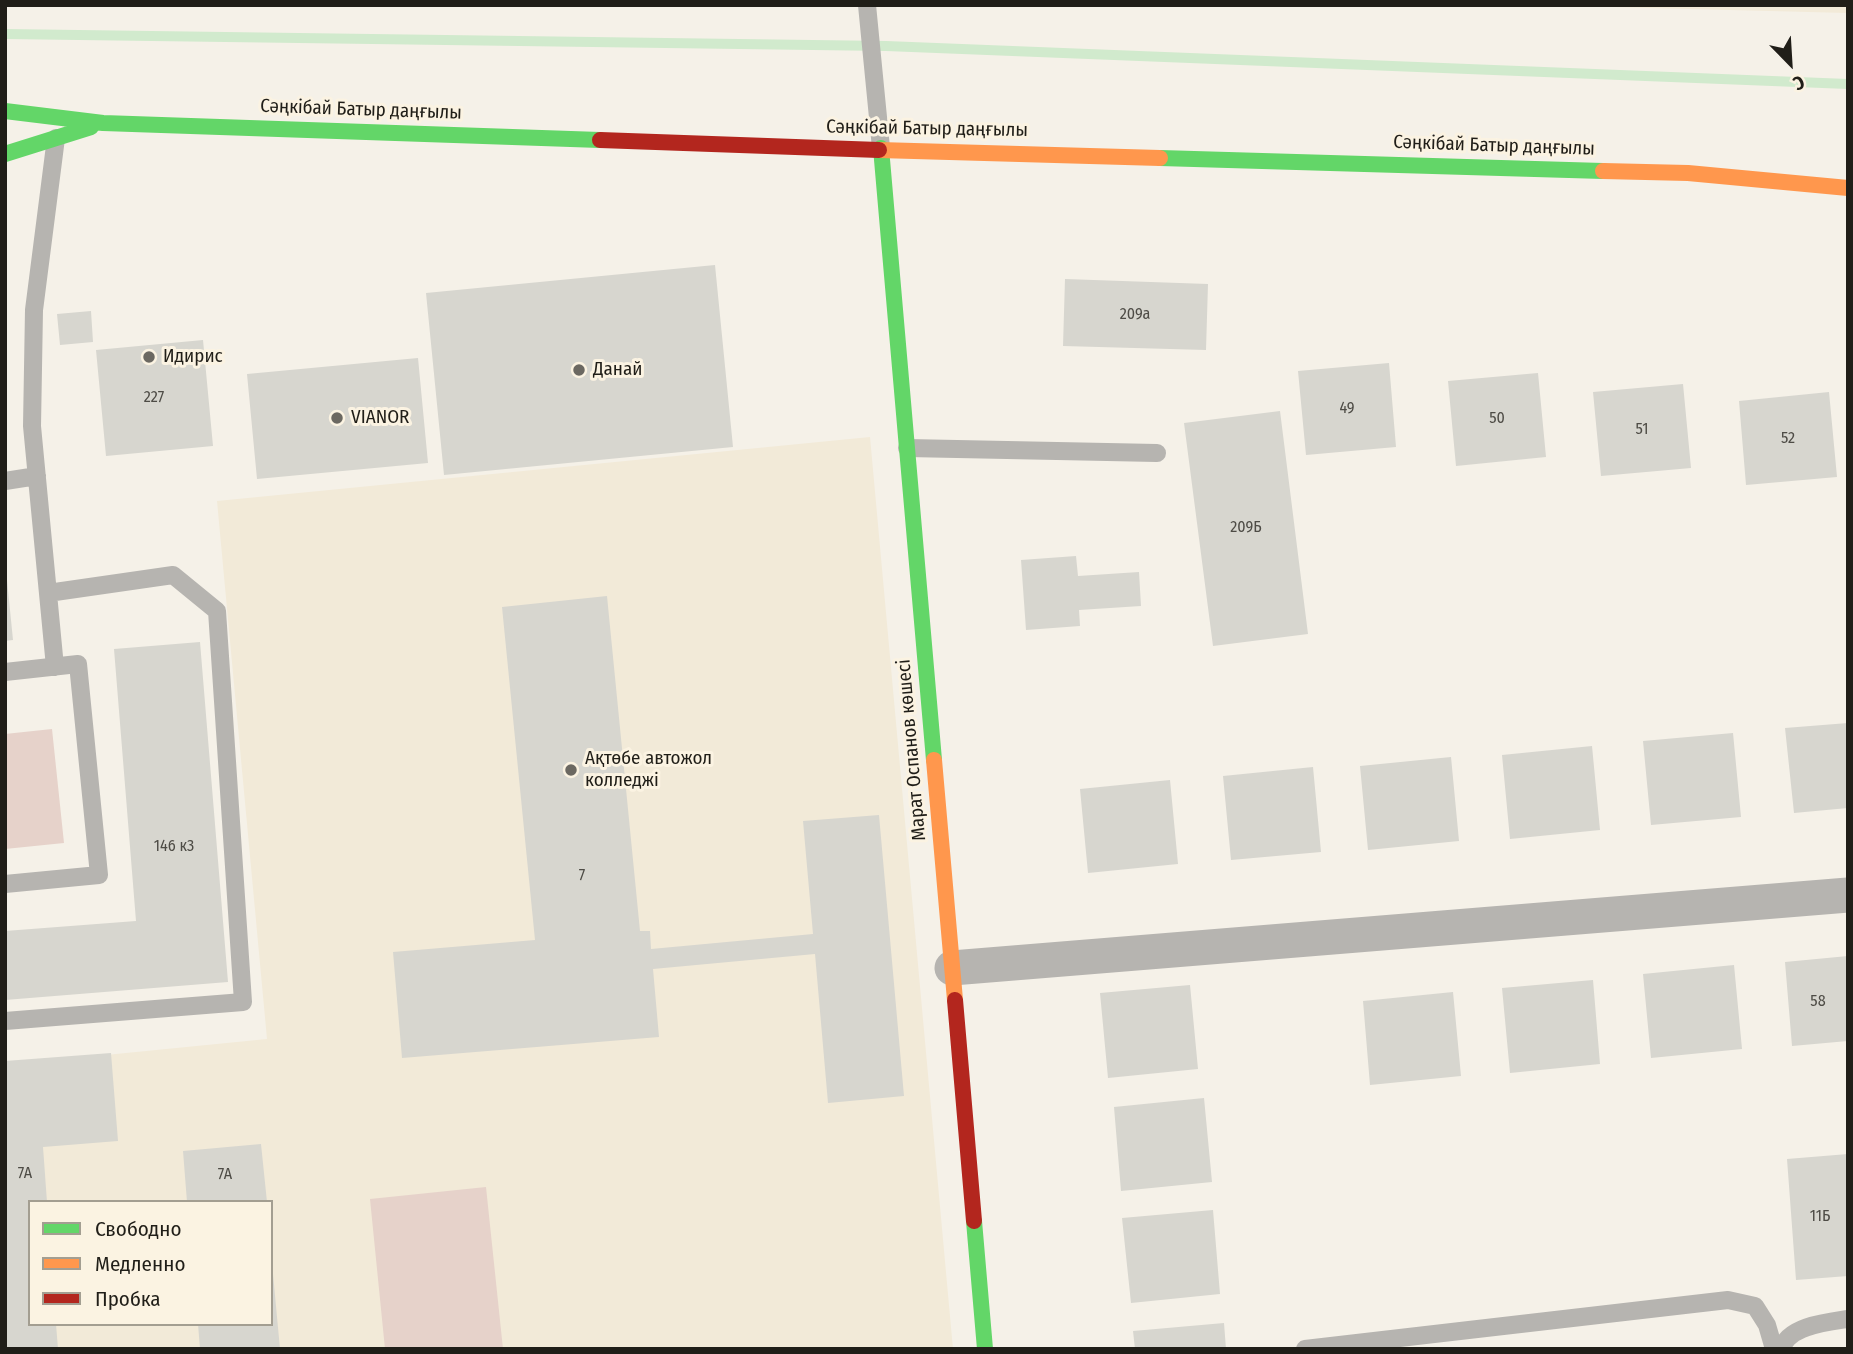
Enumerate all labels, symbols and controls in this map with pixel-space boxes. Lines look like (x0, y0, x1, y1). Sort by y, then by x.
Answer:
north arrow (1755, 28, 1825, 98)
text: С (1790, 70, 1808, 95)
street label: Сәңкібай Батыр даңғылы (260, 95, 462, 125)
street label: Сәңкібай Батыр даңғылы (826, 116, 1028, 142)
street label: Сәңкібай Батыр даңғылы (1393, 131, 1595, 161)
house number: 209а (1120, 305, 1150, 325)
place label: Идирис (163, 346, 223, 368)
marker: Идирис (141, 349, 157, 365)
place label: Данай (593, 359, 643, 381)
marker: Данай (571, 362, 587, 378)
house number: 227 (144, 388, 164, 408)
house number: 49 (1339, 399, 1355, 419)
place label: VIANOR (351, 407, 409, 429)
house number: 50 (1489, 409, 1505, 429)
marker: VIANOR (329, 410, 345, 426)
house number: 51 (1636, 420, 1648, 440)
house number: 52 (1781, 429, 1795, 449)
house number: 209Б (1230, 518, 1262, 538)
street label: Марат Оспанов көшесі (893, 658, 931, 842)
place label: Ақтөбе автожол колледжі (585, 748, 712, 792)
marker: Ақтөбе автожол колледжі (563, 762, 579, 778)
house number: 146 к3 (154, 837, 194, 857)
house number: 7 (579, 866, 585, 886)
house number: 58 (1810, 992, 1826, 1012)
house number: 7А (18, 1164, 32, 1184)
house number: 7А (218, 1165, 232, 1185)
legend (28, 1200, 273, 1326)
house number: 11Б (1810, 1207, 1830, 1227)
text: Свободно (95, 1216, 181, 1242)
text: Медленно (95, 1251, 185, 1277)
text: Пробка (95, 1286, 161, 1312)

